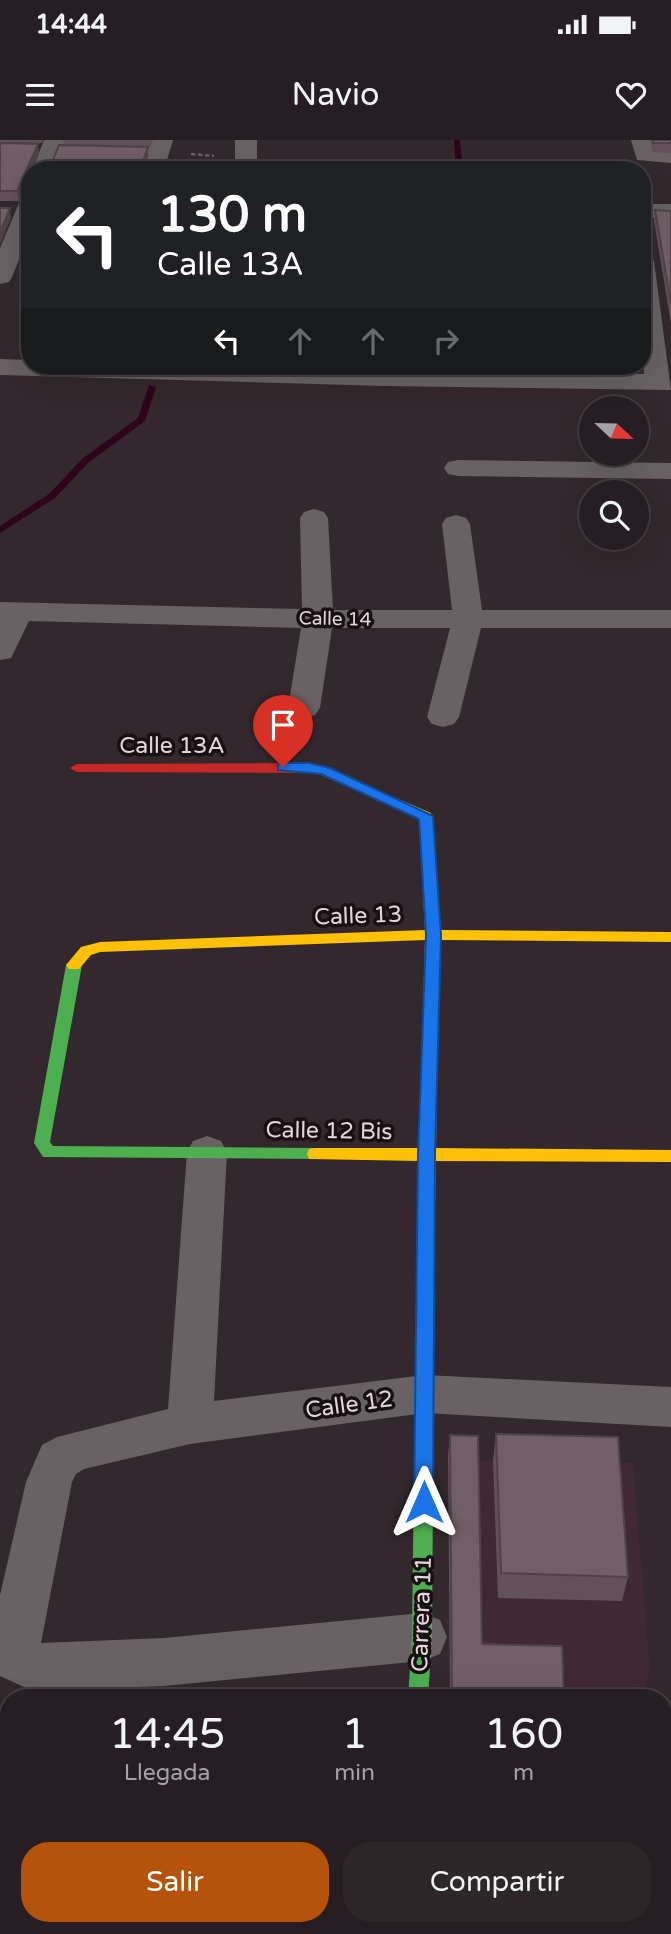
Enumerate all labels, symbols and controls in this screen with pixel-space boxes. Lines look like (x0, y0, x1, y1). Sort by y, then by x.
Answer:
text: 14:44 (35, 9, 107, 40)
icon: menu (21, 76, 59, 114)
text: Navio (292, 76, 379, 114)
icon: heart (612, 76, 650, 114)
text: 130 m (157, 186, 307, 245)
icon: left (42, 189, 133, 280)
text: Calle 13A (157, 246, 304, 284)
icon: left (208, 322, 246, 360)
icon: ahead (281, 322, 319, 360)
icon: ahead (354, 322, 392, 360)
icon: right (427, 322, 465, 360)
north arrow (579, 396, 649, 466)
map controls (579, 396, 649, 550)
button: search (579, 480, 649, 550)
street label: Calle 14 (298, 607, 372, 631)
pin (253, 695, 313, 767)
icon: arrive (264, 706, 302, 744)
street label: Calle 13A (119, 732, 225, 760)
street label: Calle 13 (313, 900, 403, 932)
street label: Calle 12 Bis (265, 1116, 393, 1146)
street label: Calle 12 (303, 1385, 395, 1425)
position arrow (387, 1465, 461, 1539)
street label: Carrera 11 (406, 1556, 438, 1672)
text: 14:45 (109, 1709, 225, 1760)
text: 1 (341, 1709, 368, 1760)
text: 160 (484, 1709, 563, 1760)
text: Llegada (124, 1759, 211, 1787)
text: min (334, 1759, 375, 1787)
text: m (513, 1759, 534, 1787)
button: Salir (21, 1842, 329, 1922)
button: Compartir (343, 1842, 651, 1922)

